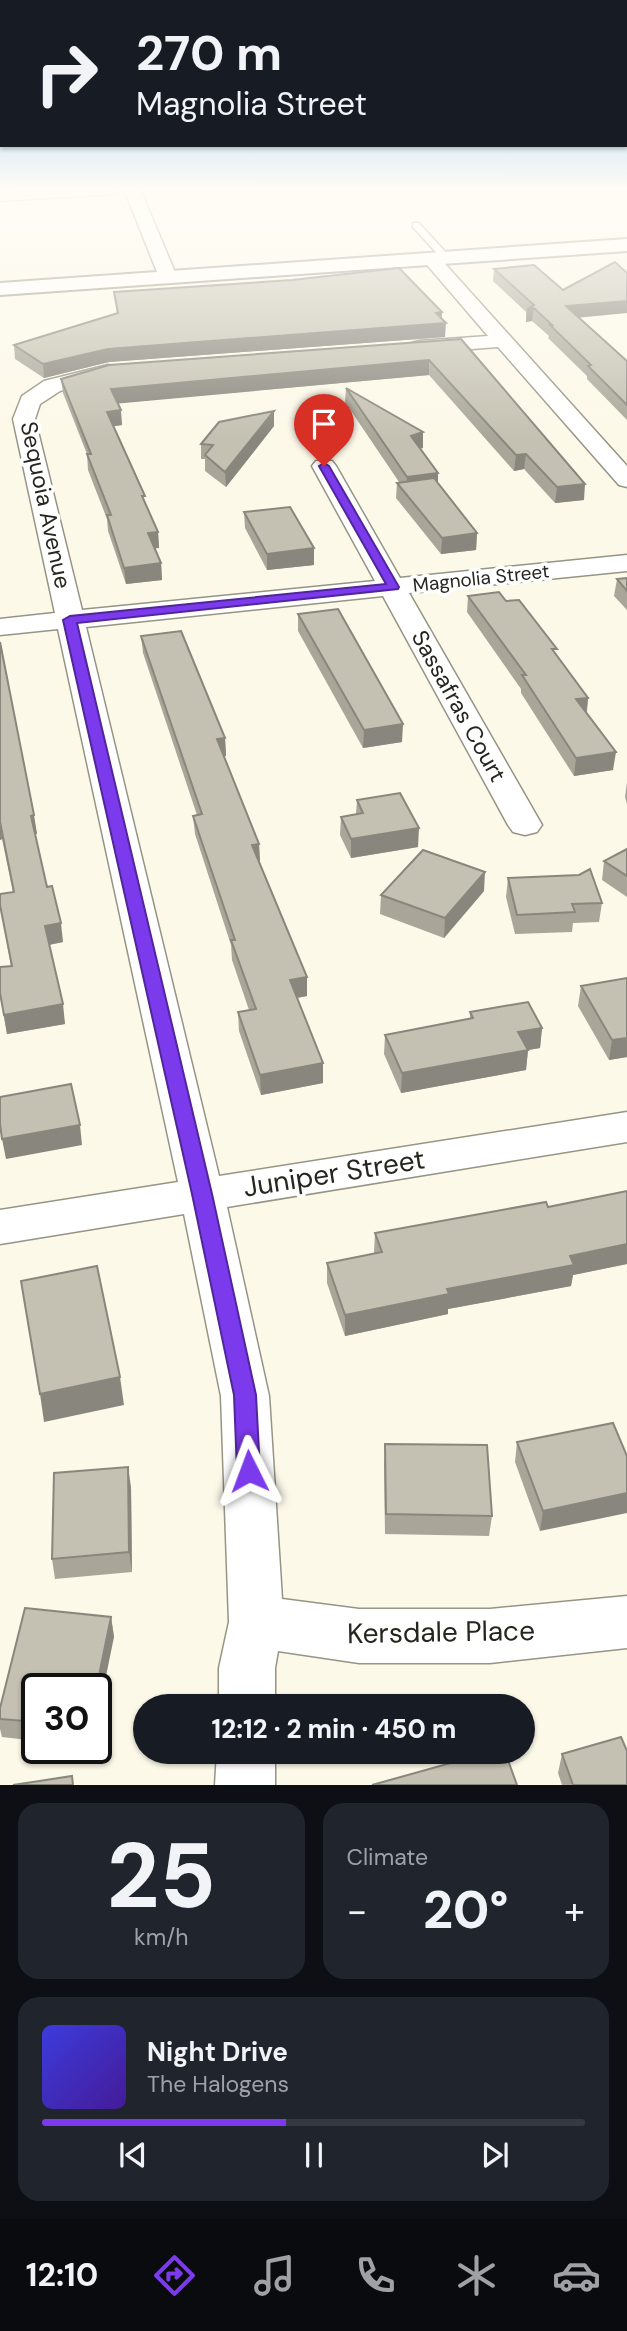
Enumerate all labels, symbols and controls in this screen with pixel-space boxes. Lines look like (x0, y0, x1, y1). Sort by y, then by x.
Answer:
text: 270 m (136, 21, 282, 85)
icon: right (21, 28, 112, 119)
text: Magnolia Street (136, 83, 367, 125)
pin (294, 394, 354, 466)
icon: arrive (305, 405, 343, 443)
street label: Sequoia Avenue (14, 419, 78, 591)
street label: Magnolia Street (412, 558, 550, 598)
street label: Sassafras Court (405, 625, 513, 787)
street label: Juniper Street (241, 1140, 427, 1206)
position arrow (212, 1434, 286, 1508)
street label: Kersdale Place (347, 1612, 535, 1652)
speed limit sign: 30 (21, 1673, 112, 1764)
text: 12:12 · 2 min · 450 m (212, 1712, 456, 1746)
text: 25 (107, 1817, 216, 1935)
text: Climate (347, 1842, 428, 1872)
text: 20° (423, 1876, 509, 1944)
text: − (347, 1886, 367, 1936)
text: + (564, 1886, 585, 1936)
text: km/h (134, 1922, 188, 1952)
text: Night Drive (147, 2035, 288, 2069)
text: The Halogens (147, 2069, 289, 2099)
icon: previous (114, 2136, 152, 2174)
icon: pause (295, 2136, 333, 2174)
icon: next (476, 2136, 514, 2174)
icon: directions (150, 2251, 199, 2300)
icon: music (250, 2251, 299, 2300)
icon: phone (351, 2251, 400, 2300)
icon: climate (452, 2251, 501, 2300)
icon: car (552, 2251, 601, 2300)
text: 12:10 (26, 2254, 98, 2296)

